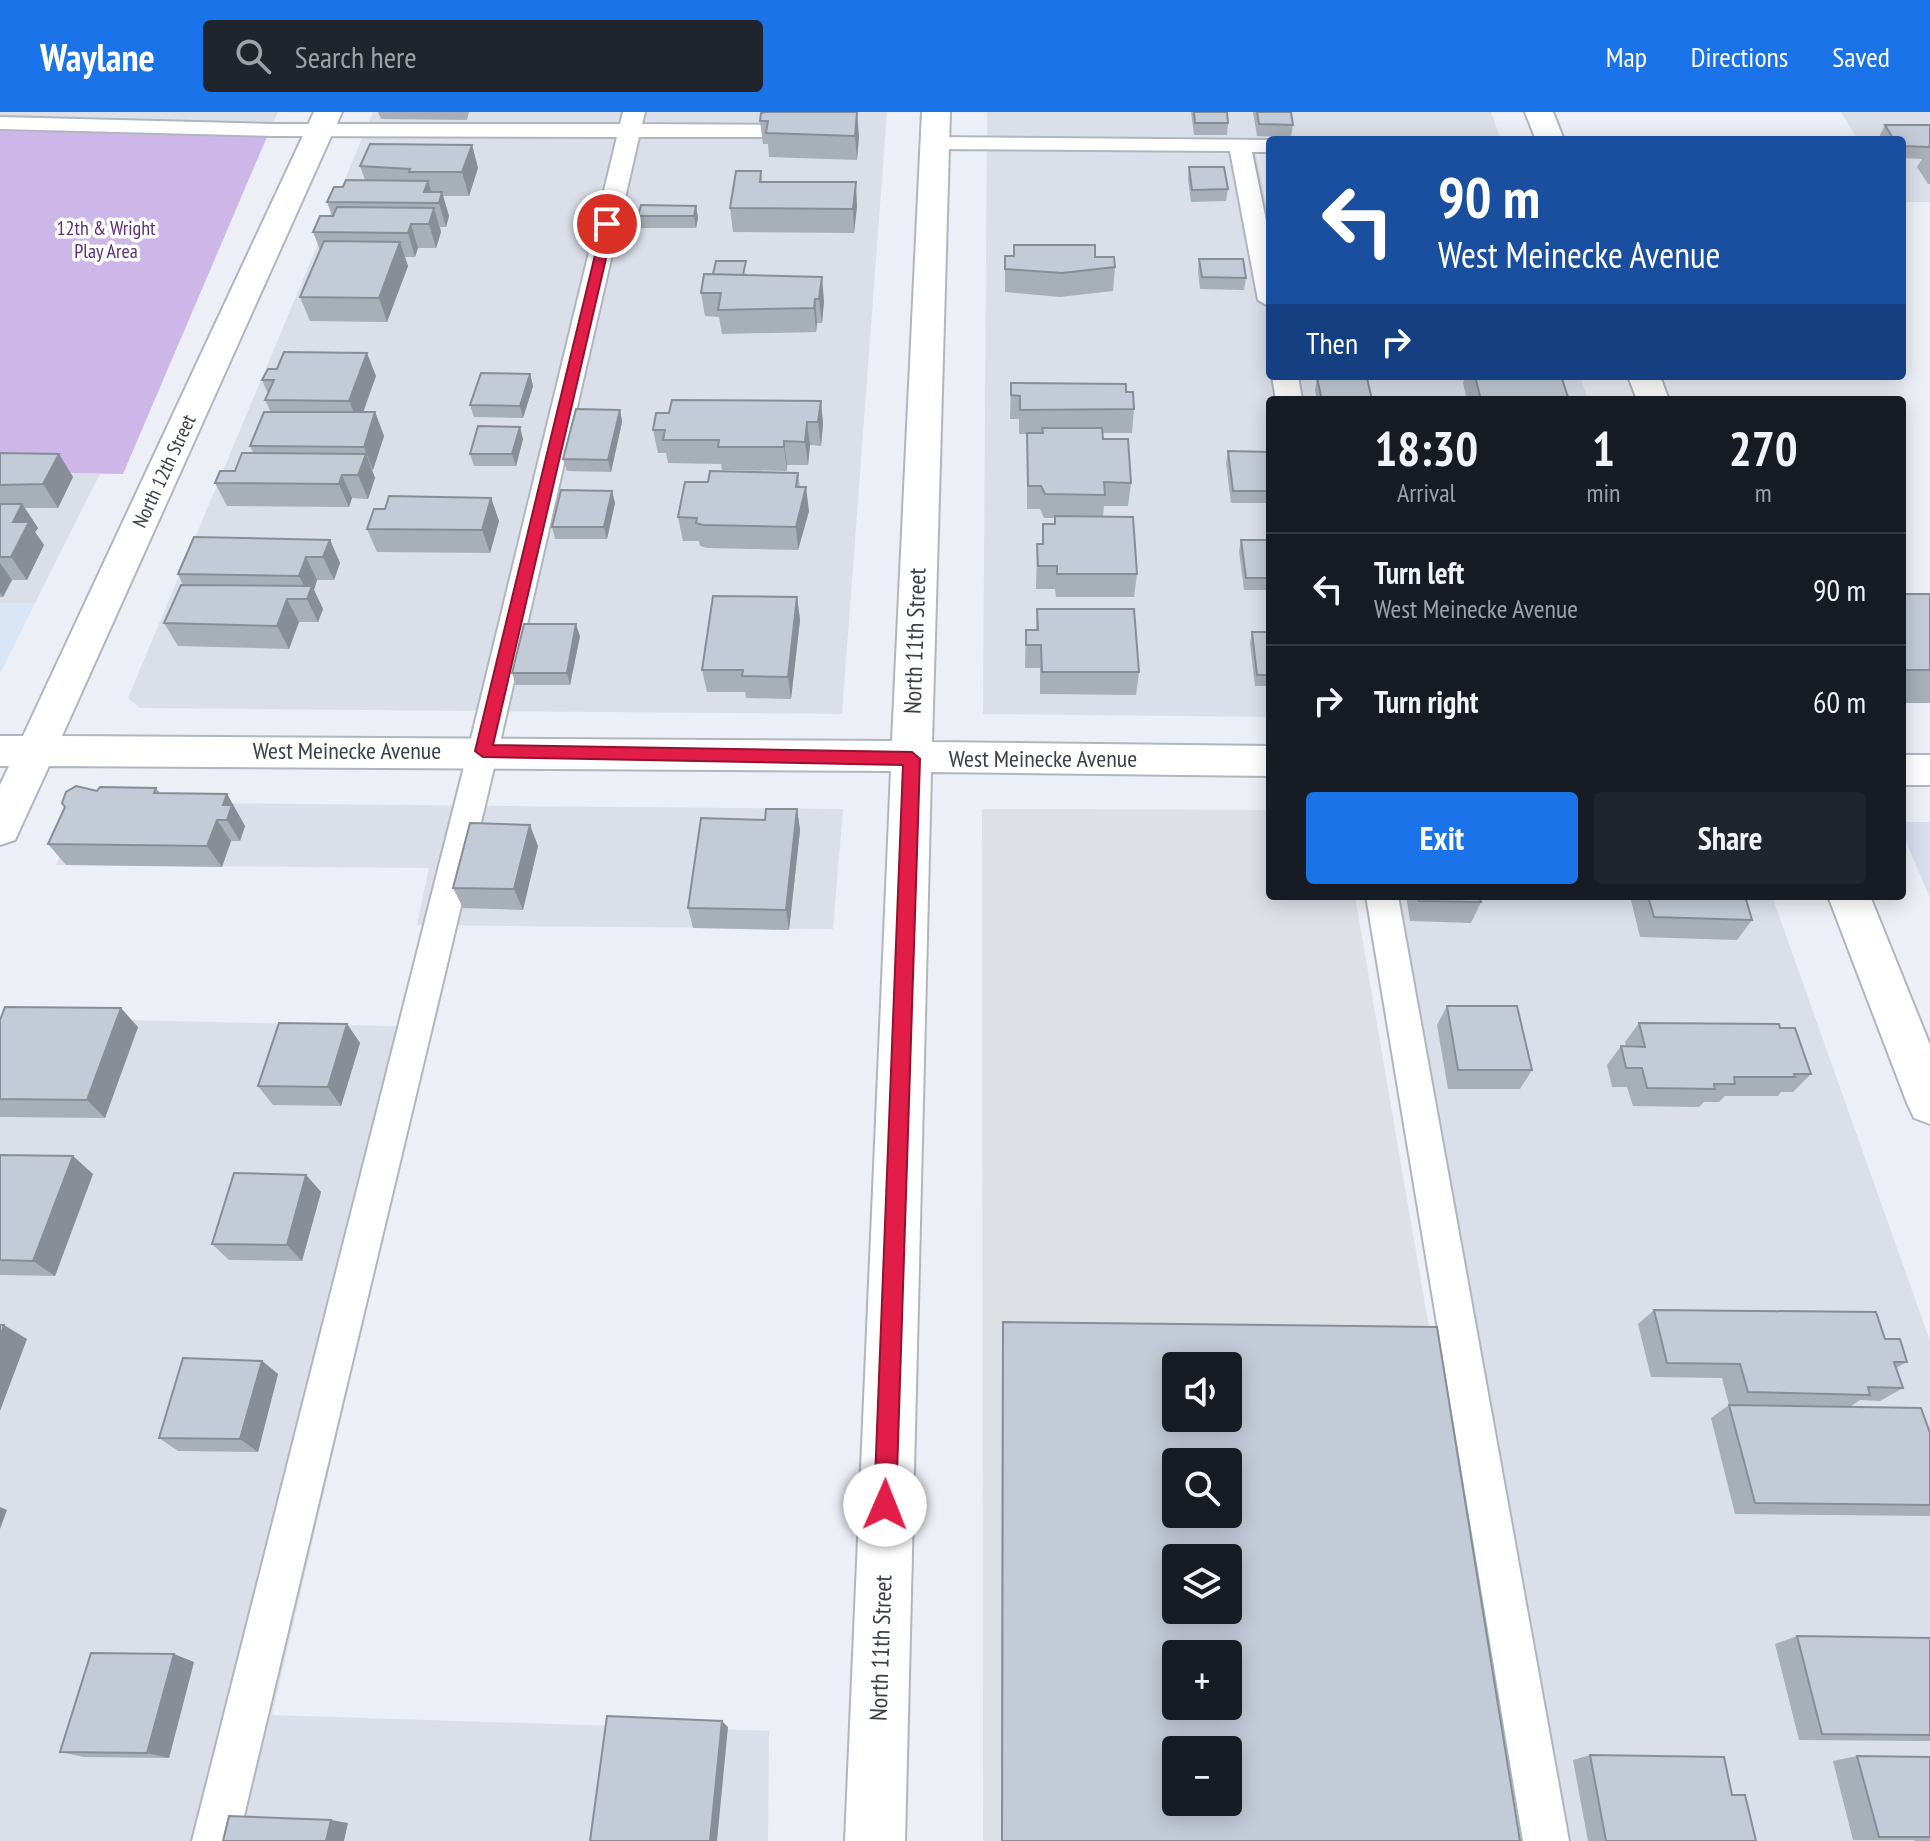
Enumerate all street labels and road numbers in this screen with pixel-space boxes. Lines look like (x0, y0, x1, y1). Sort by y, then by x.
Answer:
street label: North 12th Street (126, 410, 202, 532)
street label: North 11th Street (896, 567, 933, 715)
street label: West Meinecke Avenue (253, 735, 441, 766)
street label: West Meinecke Avenue (949, 743, 1137, 774)
street label: North 11th Street (862, 1574, 899, 1722)

